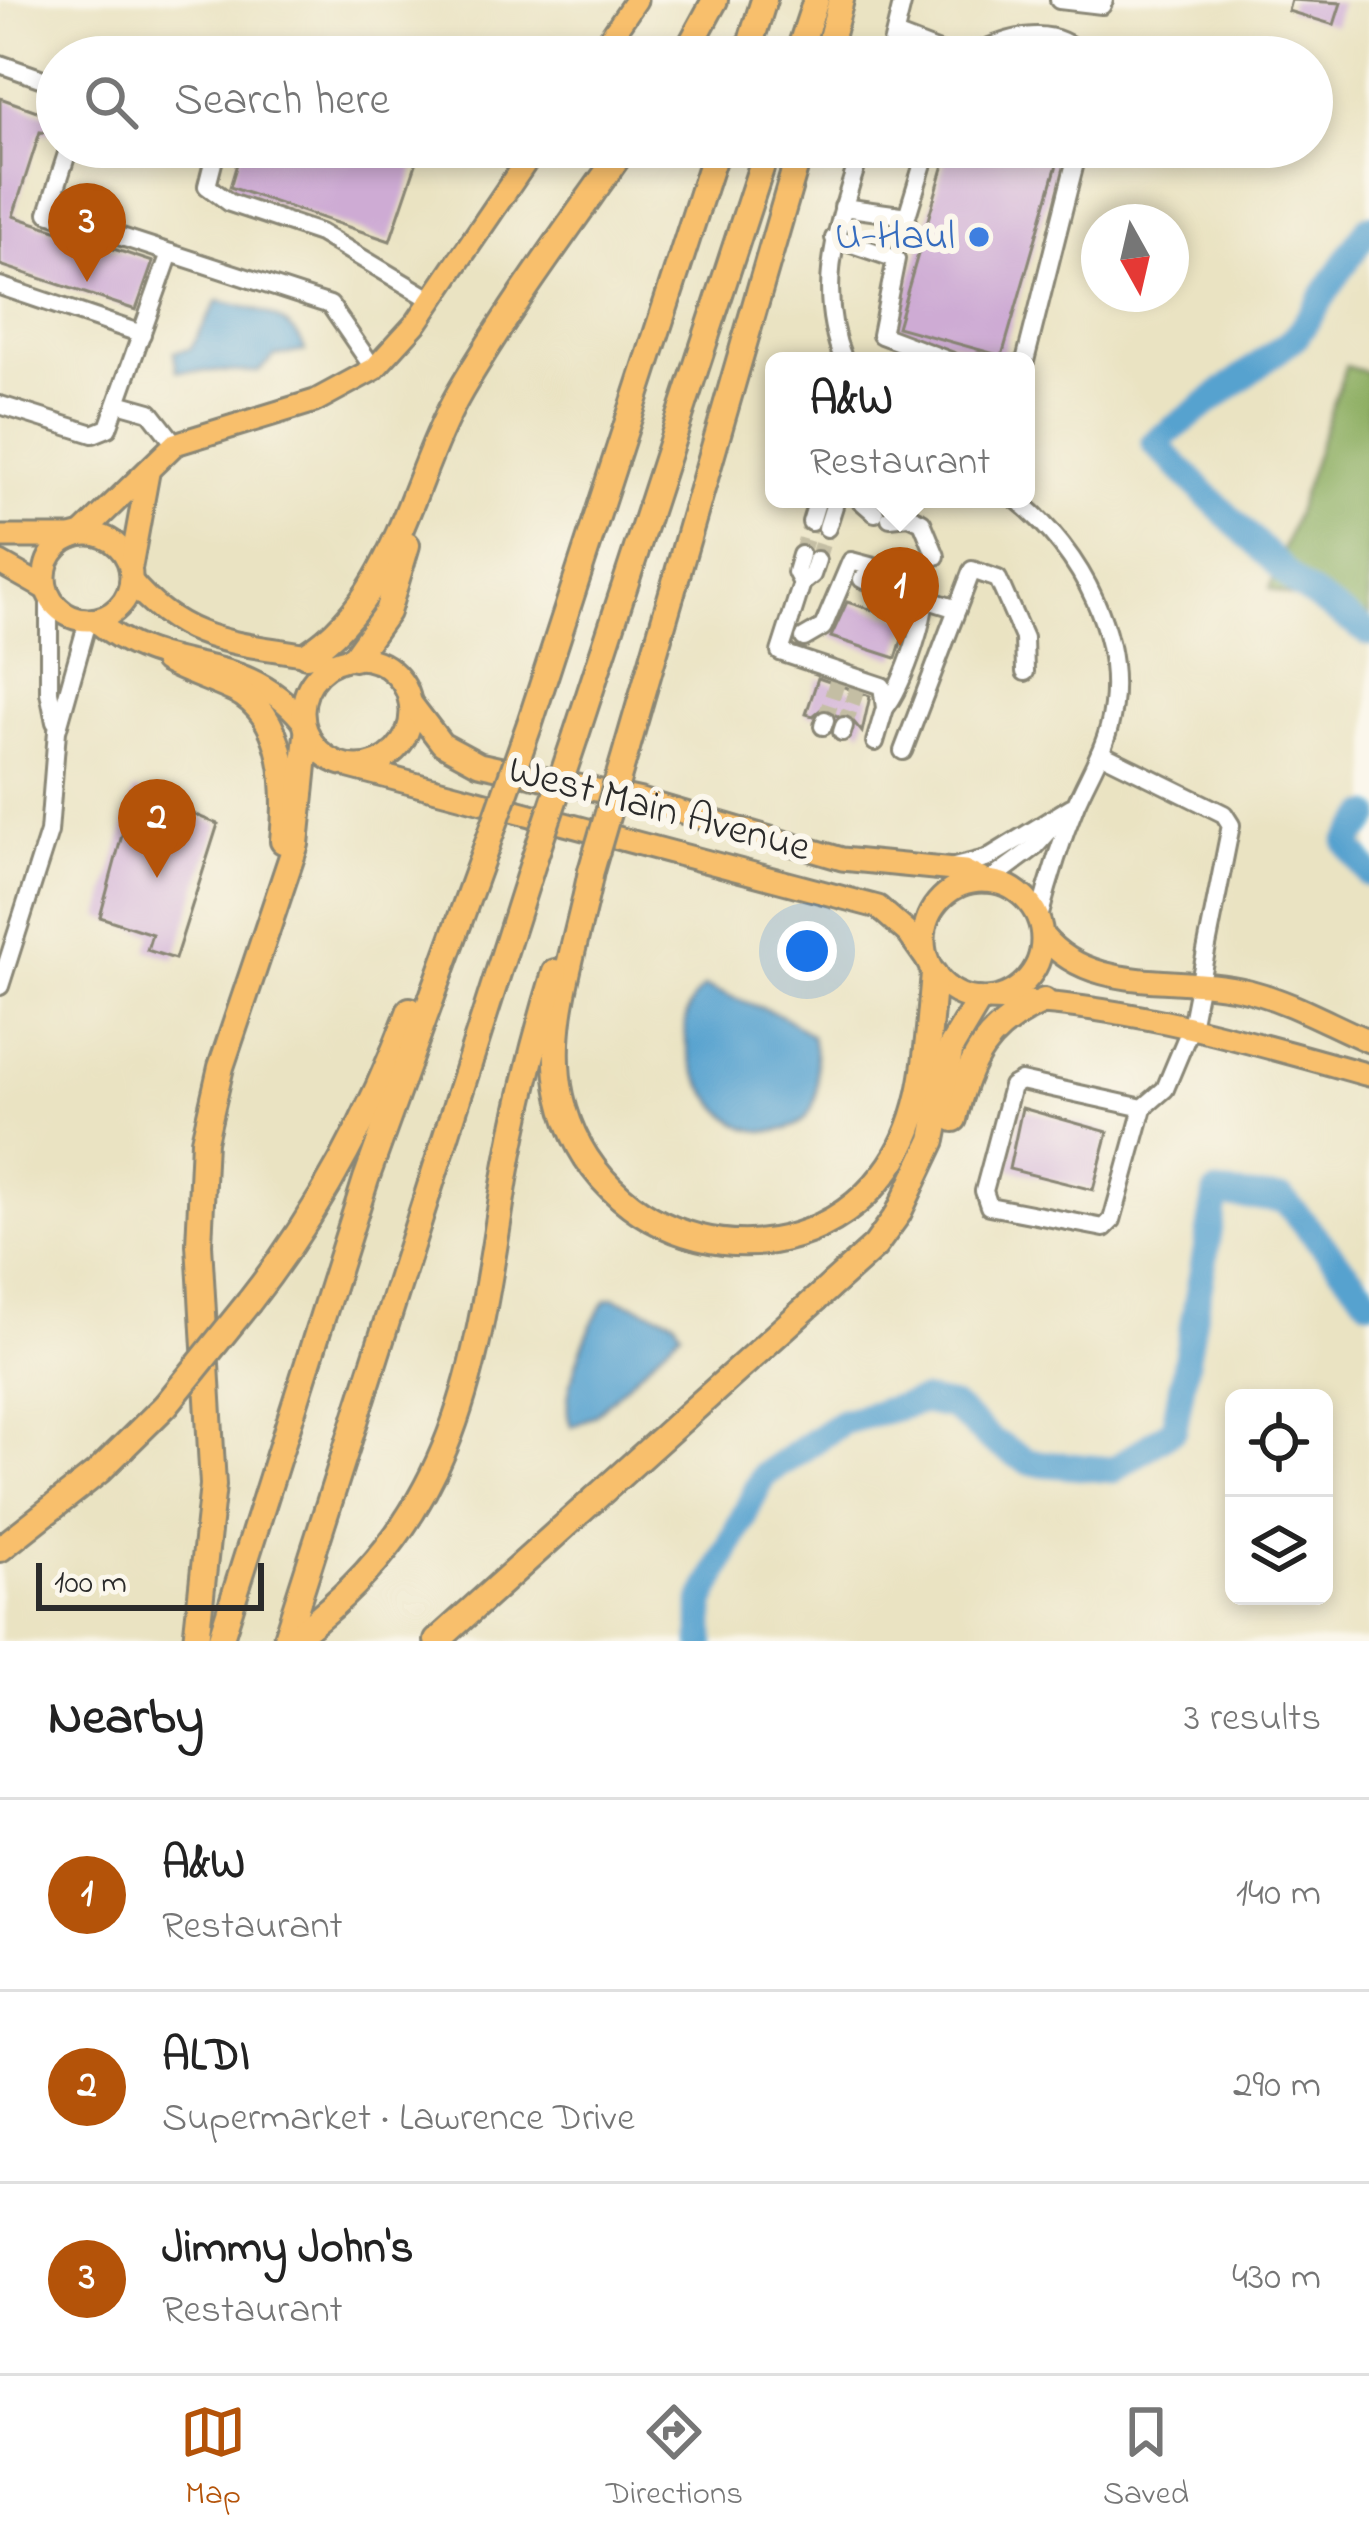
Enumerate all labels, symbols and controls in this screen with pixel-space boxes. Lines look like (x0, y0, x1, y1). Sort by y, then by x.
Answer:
search box (36, 36, 1333, 168)
icon: search (78, 69, 144, 135)
text: Search here (174, 69, 390, 135)
pin: 3 (48, 183, 126, 282)
north arrow (1081, 204, 1189, 312)
place label: U-Haul (835, 207, 955, 268)
marker: U-Haul (966, 224, 992, 250)
popup (765, 352, 1035, 508)
text: A&W (810, 369, 893, 435)
text: Restaurant (810, 435, 990, 492)
pin: 1 (861, 547, 939, 646)
street label: West Main Avenue (501, 740, 817, 880)
pin: 2 (118, 779, 196, 878)
your location (777, 921, 837, 981)
map controls (1225, 1389, 1333, 1605)
button: locate (1225, 1389, 1333, 1497)
button: layers (1225, 1497, 1333, 1605)
scale bar (36, 1557, 264, 1610)
text: 100 m (54, 1560, 127, 1608)
text: Nearby (48, 1682, 204, 1757)
text: 3 results (1184, 1691, 1321, 1748)
text: A&W (162, 1833, 245, 1899)
text: 1 (81, 1866, 93, 1923)
text: 140 m (1236, 1866, 1321, 1923)
text: Restaurant (162, 1899, 343, 1956)
text: ALDI (162, 2025, 250, 2091)
text: 2 (77, 2058, 97, 2115)
text: 290 m (1233, 2058, 1321, 2115)
text: Supermarket · Lawrence Drive (162, 2091, 635, 2148)
text: Jimmy John's (162, 2217, 413, 2283)
text: 3 (79, 2250, 95, 2307)
text: 430 m (1232, 2250, 1321, 2307)
text: Restaurant (162, 2283, 343, 2340)
tab: Map (180, 2399, 246, 2519)
tab: Directions (606, 2399, 743, 2519)
tab: Saved (1103, 2399, 1189, 2519)

